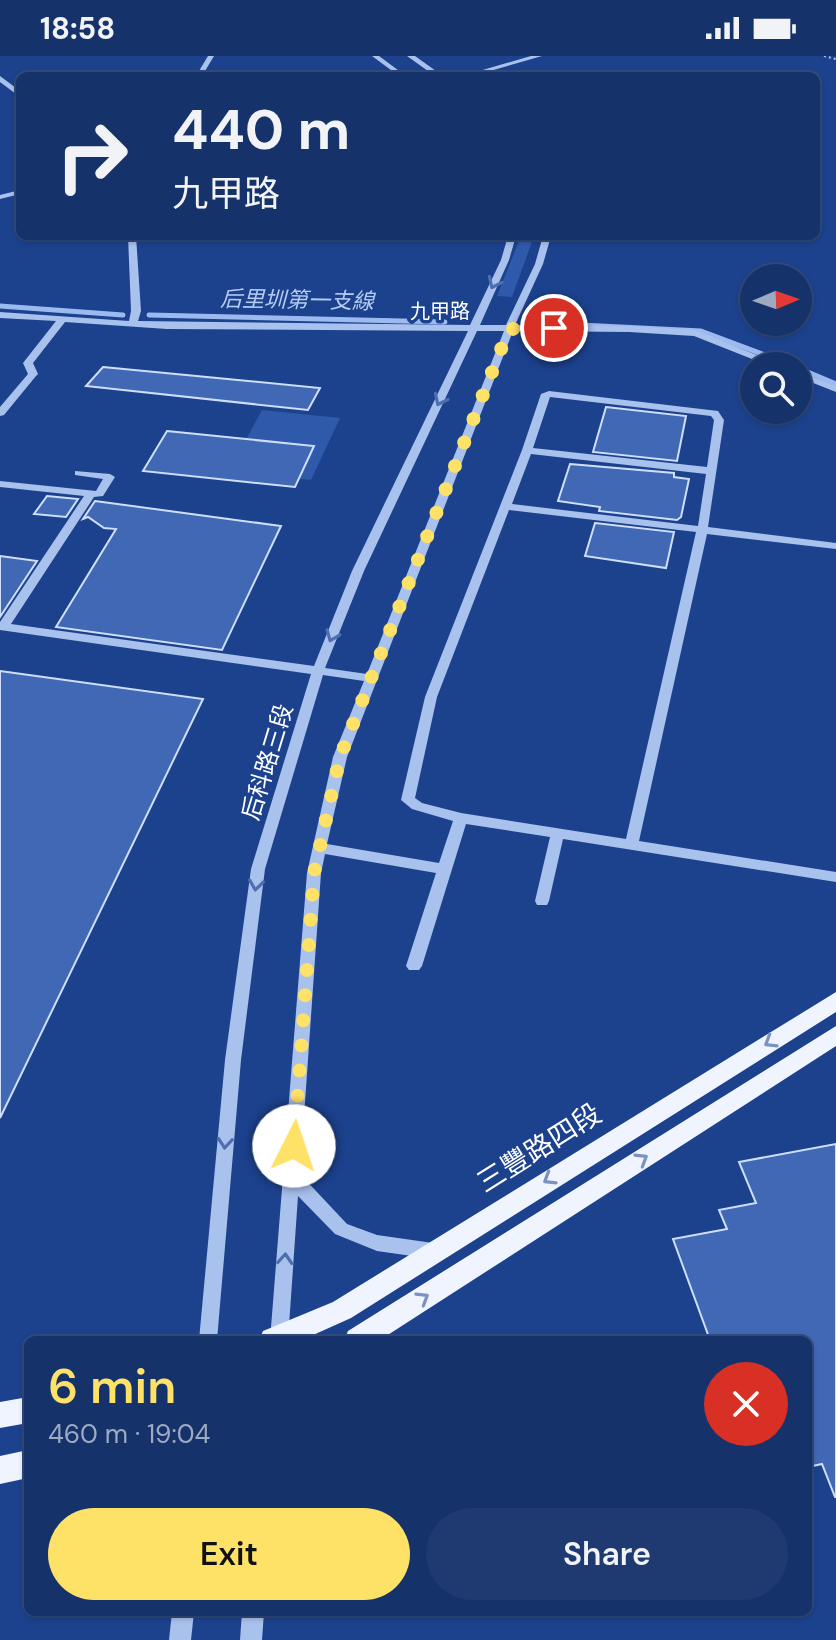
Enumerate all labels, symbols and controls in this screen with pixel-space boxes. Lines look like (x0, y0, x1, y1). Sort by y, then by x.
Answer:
text: 18:58 (40, 9, 115, 48)
text: 440 m (172, 93, 350, 166)
icon: right (40, 104, 144, 208)
text: 九甲路 (172, 170, 280, 217)
north arrow (740, 264, 812, 336)
map controls (740, 264, 812, 424)
one-way arrow (488, 275, 504, 290)
water label: 后里圳第一支線 (220, 284, 377, 316)
pin (520, 294, 588, 362)
street label: 九甲路 (410, 298, 470, 324)
icon: arrive (532, 306, 576, 350)
button: search (740, 352, 812, 424)
one-way arrow (434, 392, 450, 406)
one-way arrow (325, 628, 342, 642)
street label: 后科路三段 (235, 700, 299, 824)
one-way arrow (248, 879, 265, 892)
one-way arrow (764, 1033, 779, 1048)
street label: 三豐路四段 (470, 1095, 608, 1201)
position arrow (252, 1104, 336, 1188)
one-way arrow (217, 1137, 234, 1150)
one-way arrow (634, 1153, 648, 1168)
one-way arrow (543, 1170, 558, 1185)
one-way arrow (276, 1252, 293, 1265)
one-way arrow (414, 1293, 429, 1308)
text: 6 min (48, 1355, 176, 1418)
button: close (704, 1362, 788, 1446)
text: 460 m · 19:04 (48, 1417, 210, 1451)
button: Exit (48, 1508, 410, 1600)
button: Share (426, 1508, 788, 1600)

